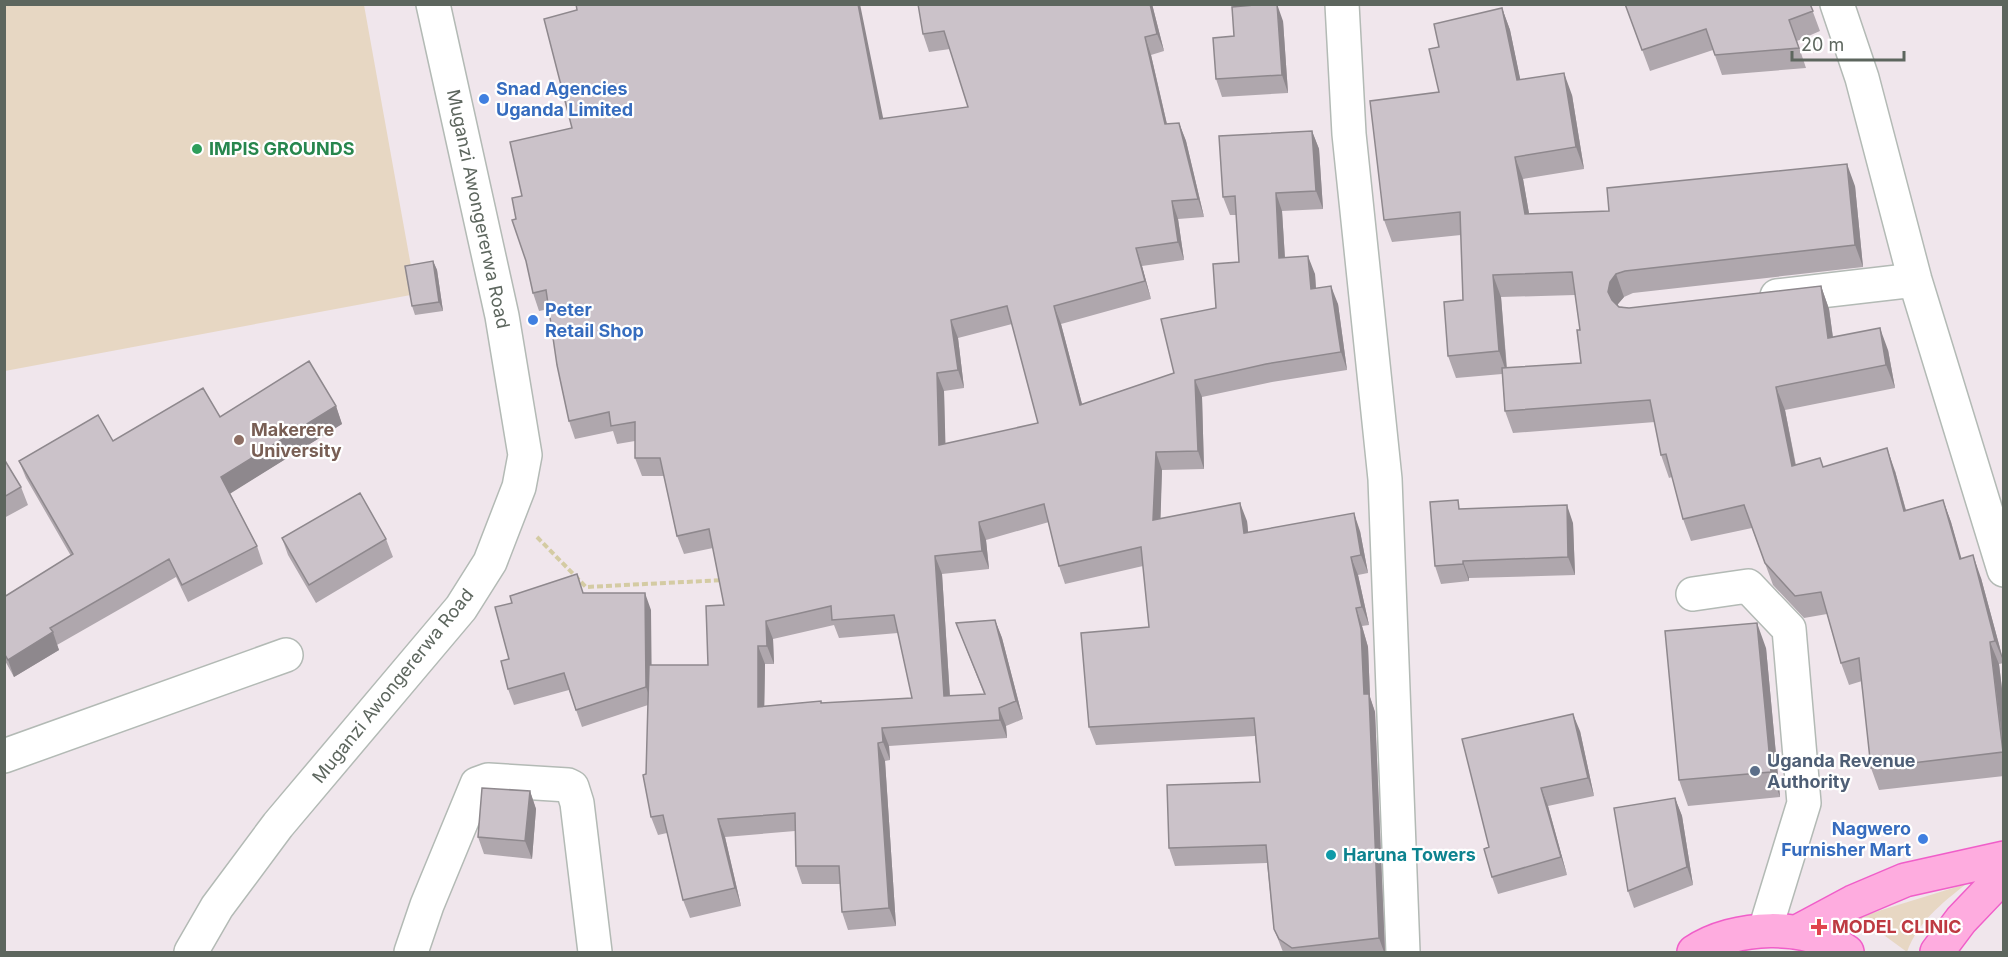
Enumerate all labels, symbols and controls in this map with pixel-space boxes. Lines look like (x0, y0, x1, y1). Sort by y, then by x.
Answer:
scale bar (1792, 24, 1904, 62)
text: 20 m (1801, 34, 1844, 55)
place label: Snad Agencies Uganda Limited (496, 78, 633, 120)
street label: Muganzi Awongererwa Road (443, 87, 514, 330)
marker: Snad Agencies Uganda Limited (477, 92, 491, 106)
place label: IMPIS GROUNDS (209, 138, 355, 159)
marker: IMPIS GROUNDS (190, 142, 204, 156)
place label: Peter Retail Shop (545, 299, 644, 341)
marker: Peter Retail Shop (526, 313, 540, 327)
place label: Makerere University (251, 419, 342, 461)
marker: Makerere University (232, 433, 246, 447)
street label: Muganzi Awongererwa Road (308, 584, 477, 787)
place label: Uganda Revenue Authority (1767, 750, 1916, 792)
marker: Uganda Revenue Authority (1748, 764, 1762, 778)
place label: Nagwero Furnisher Mart (1781, 818, 1911, 860)
marker: Nagwero Furnisher Mart (1916, 832, 1930, 846)
place label: Haruna Towers (1343, 844, 1476, 865)
marker: Haruna Towers (1324, 848, 1338, 862)
place label: MODEL CLINIC (1832, 916, 1962, 937)
marker: MODEL CLINIC (1810, 918, 1828, 936)

